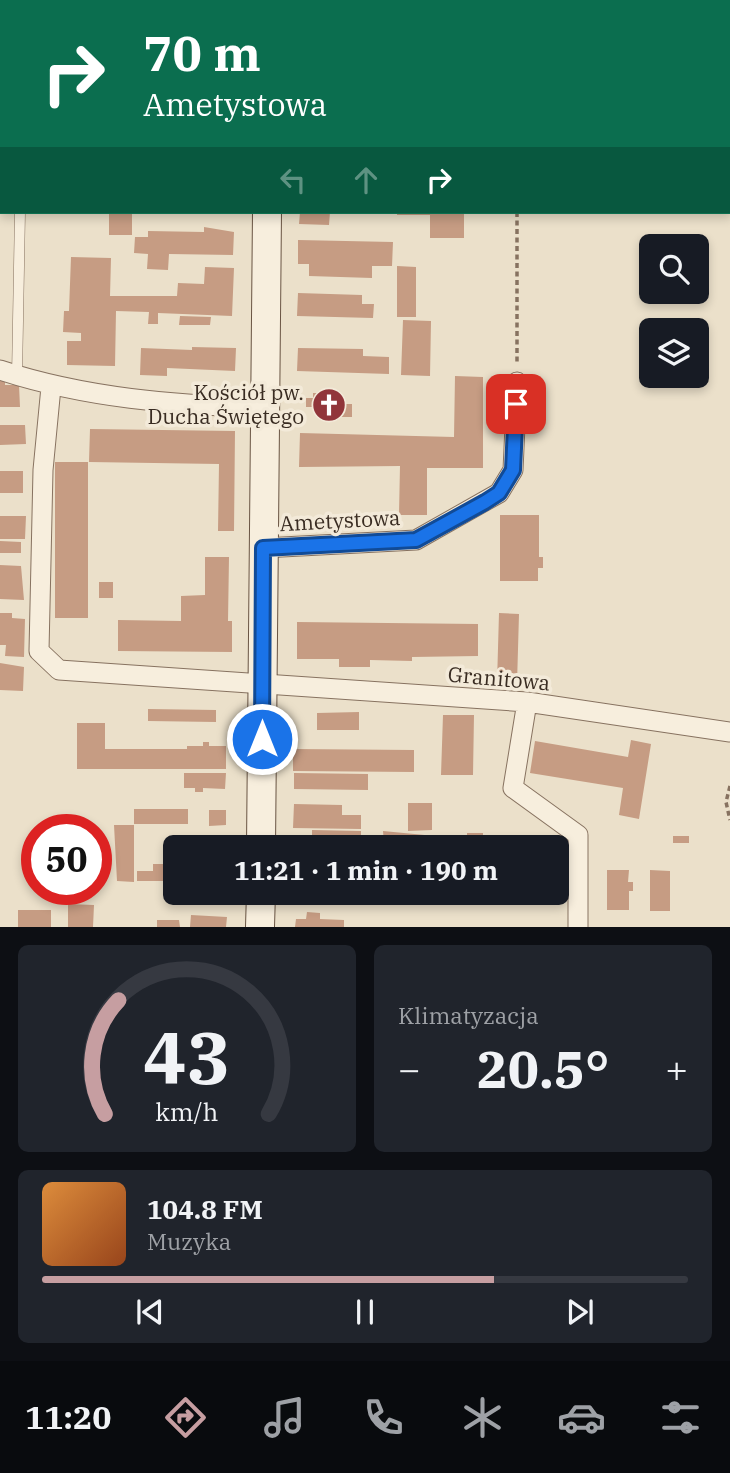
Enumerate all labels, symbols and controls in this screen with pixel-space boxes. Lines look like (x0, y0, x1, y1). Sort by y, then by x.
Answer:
text: 70 m (143, 21, 261, 84)
icon: right (28, 28, 119, 119)
text: Ametystowa (143, 83, 327, 125)
icon: left (274, 161, 312, 199)
icon: ahead (347, 161, 385, 199)
icon: right (420, 161, 458, 199)
map controls (639, 234, 709, 388)
button: search (639, 234, 709, 304)
button: layers (639, 318, 709, 388)
pin (486, 374, 546, 434)
place label: Kościół pw. Ducha Świętego (148, 378, 304, 430)
icon: arrive (497, 385, 535, 423)
church icon: Kościół pw. Ducha Świętego (310, 386, 348, 424)
street label: Ametystowa (279, 503, 401, 537)
street label: Granitowa (447, 660, 551, 696)
position arrow (225, 702, 299, 776)
speed limit sign: 50 (21, 814, 112, 905)
text: 11:21 · 1 min · 190 m (234, 853, 498, 887)
text: Klimatyzacja (398, 1000, 539, 1030)
text: 43 (143, 1010, 231, 1105)
text: 20.5° (477, 1035, 609, 1102)
text: − (398, 1044, 421, 1093)
text: + (665, 1044, 688, 1093)
text: km/h (155, 1095, 219, 1128)
text: 104.8 FM (147, 1192, 263, 1226)
text: Muzyka (147, 1226, 231, 1256)
icon: previous (131, 1293, 169, 1331)
icon: pause (346, 1293, 384, 1331)
icon: next (561, 1293, 599, 1331)
icon: directions (161, 1393, 210, 1442)
icon: music (260, 1393, 309, 1442)
icon: phone (359, 1393, 408, 1442)
icon: climate (458, 1393, 507, 1442)
icon: car (557, 1393, 606, 1442)
icon: filters (656, 1393, 705, 1442)
text: 11:20 (25, 1396, 111, 1438)

